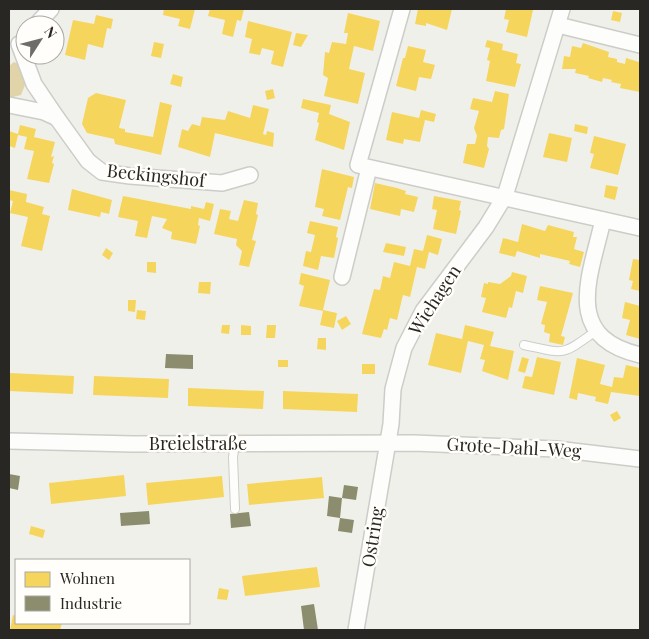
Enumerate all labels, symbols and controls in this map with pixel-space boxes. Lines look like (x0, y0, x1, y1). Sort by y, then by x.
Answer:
north arrow (15, 15, 65, 65)
text: N (40, 22, 62, 42)
street label: Beckingshof (106, 158, 208, 192)
street label: Wiehagen (402, 260, 466, 340)
street label: Breielstraße (149, 431, 247, 455)
street label: Grote-Dahl-Weg (446, 431, 583, 463)
street label: Ostring (355, 504, 389, 569)
legend (15, 559, 190, 624)
text: Wohnen (59, 568, 115, 588)
text: Industrie (60, 593, 122, 613)

